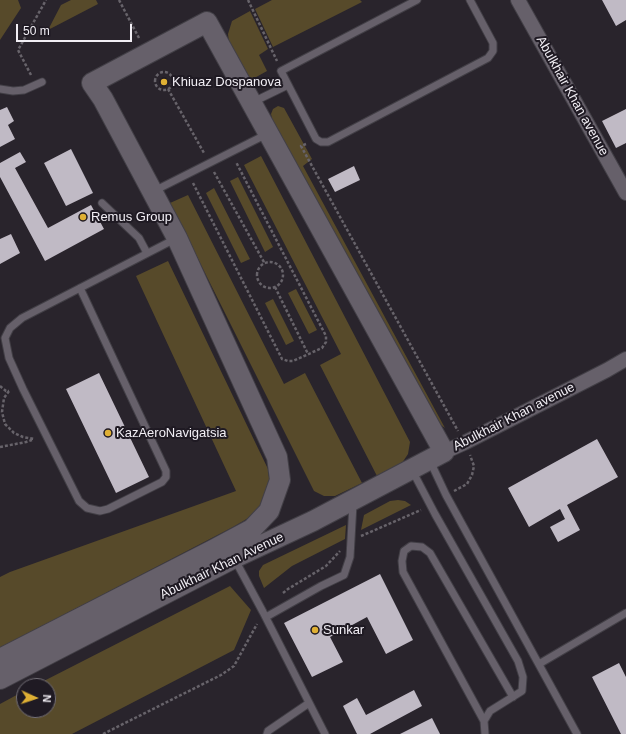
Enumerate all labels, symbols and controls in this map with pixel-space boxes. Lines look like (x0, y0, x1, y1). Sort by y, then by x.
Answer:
scale bar (18, 16, 134, 42)
text: 50 m (23, 24, 50, 38)
street label: Abulkhair Khan avenue (533, 33, 611, 159)
place label: Khiuaz Dospanova (172, 74, 281, 90)
marker: Khiuaz Dospanova (159, 77, 169, 87)
place label: Remus Group (91, 209, 172, 225)
marker: Remus Group (78, 212, 88, 222)
street label: Abulkhair Khan avenue (451, 380, 577, 454)
place label: KazAeroNavigatsia (116, 425, 227, 441)
marker: KazAeroNavigatsia (103, 428, 113, 438)
street label: Abulkhair Khan Avenue (158, 529, 286, 603)
place label: Sunkar (323, 622, 364, 638)
marker: Sunkar (310, 625, 320, 635)
north arrow (16, 678, 56, 718)
text: N (41, 694, 53, 703)

